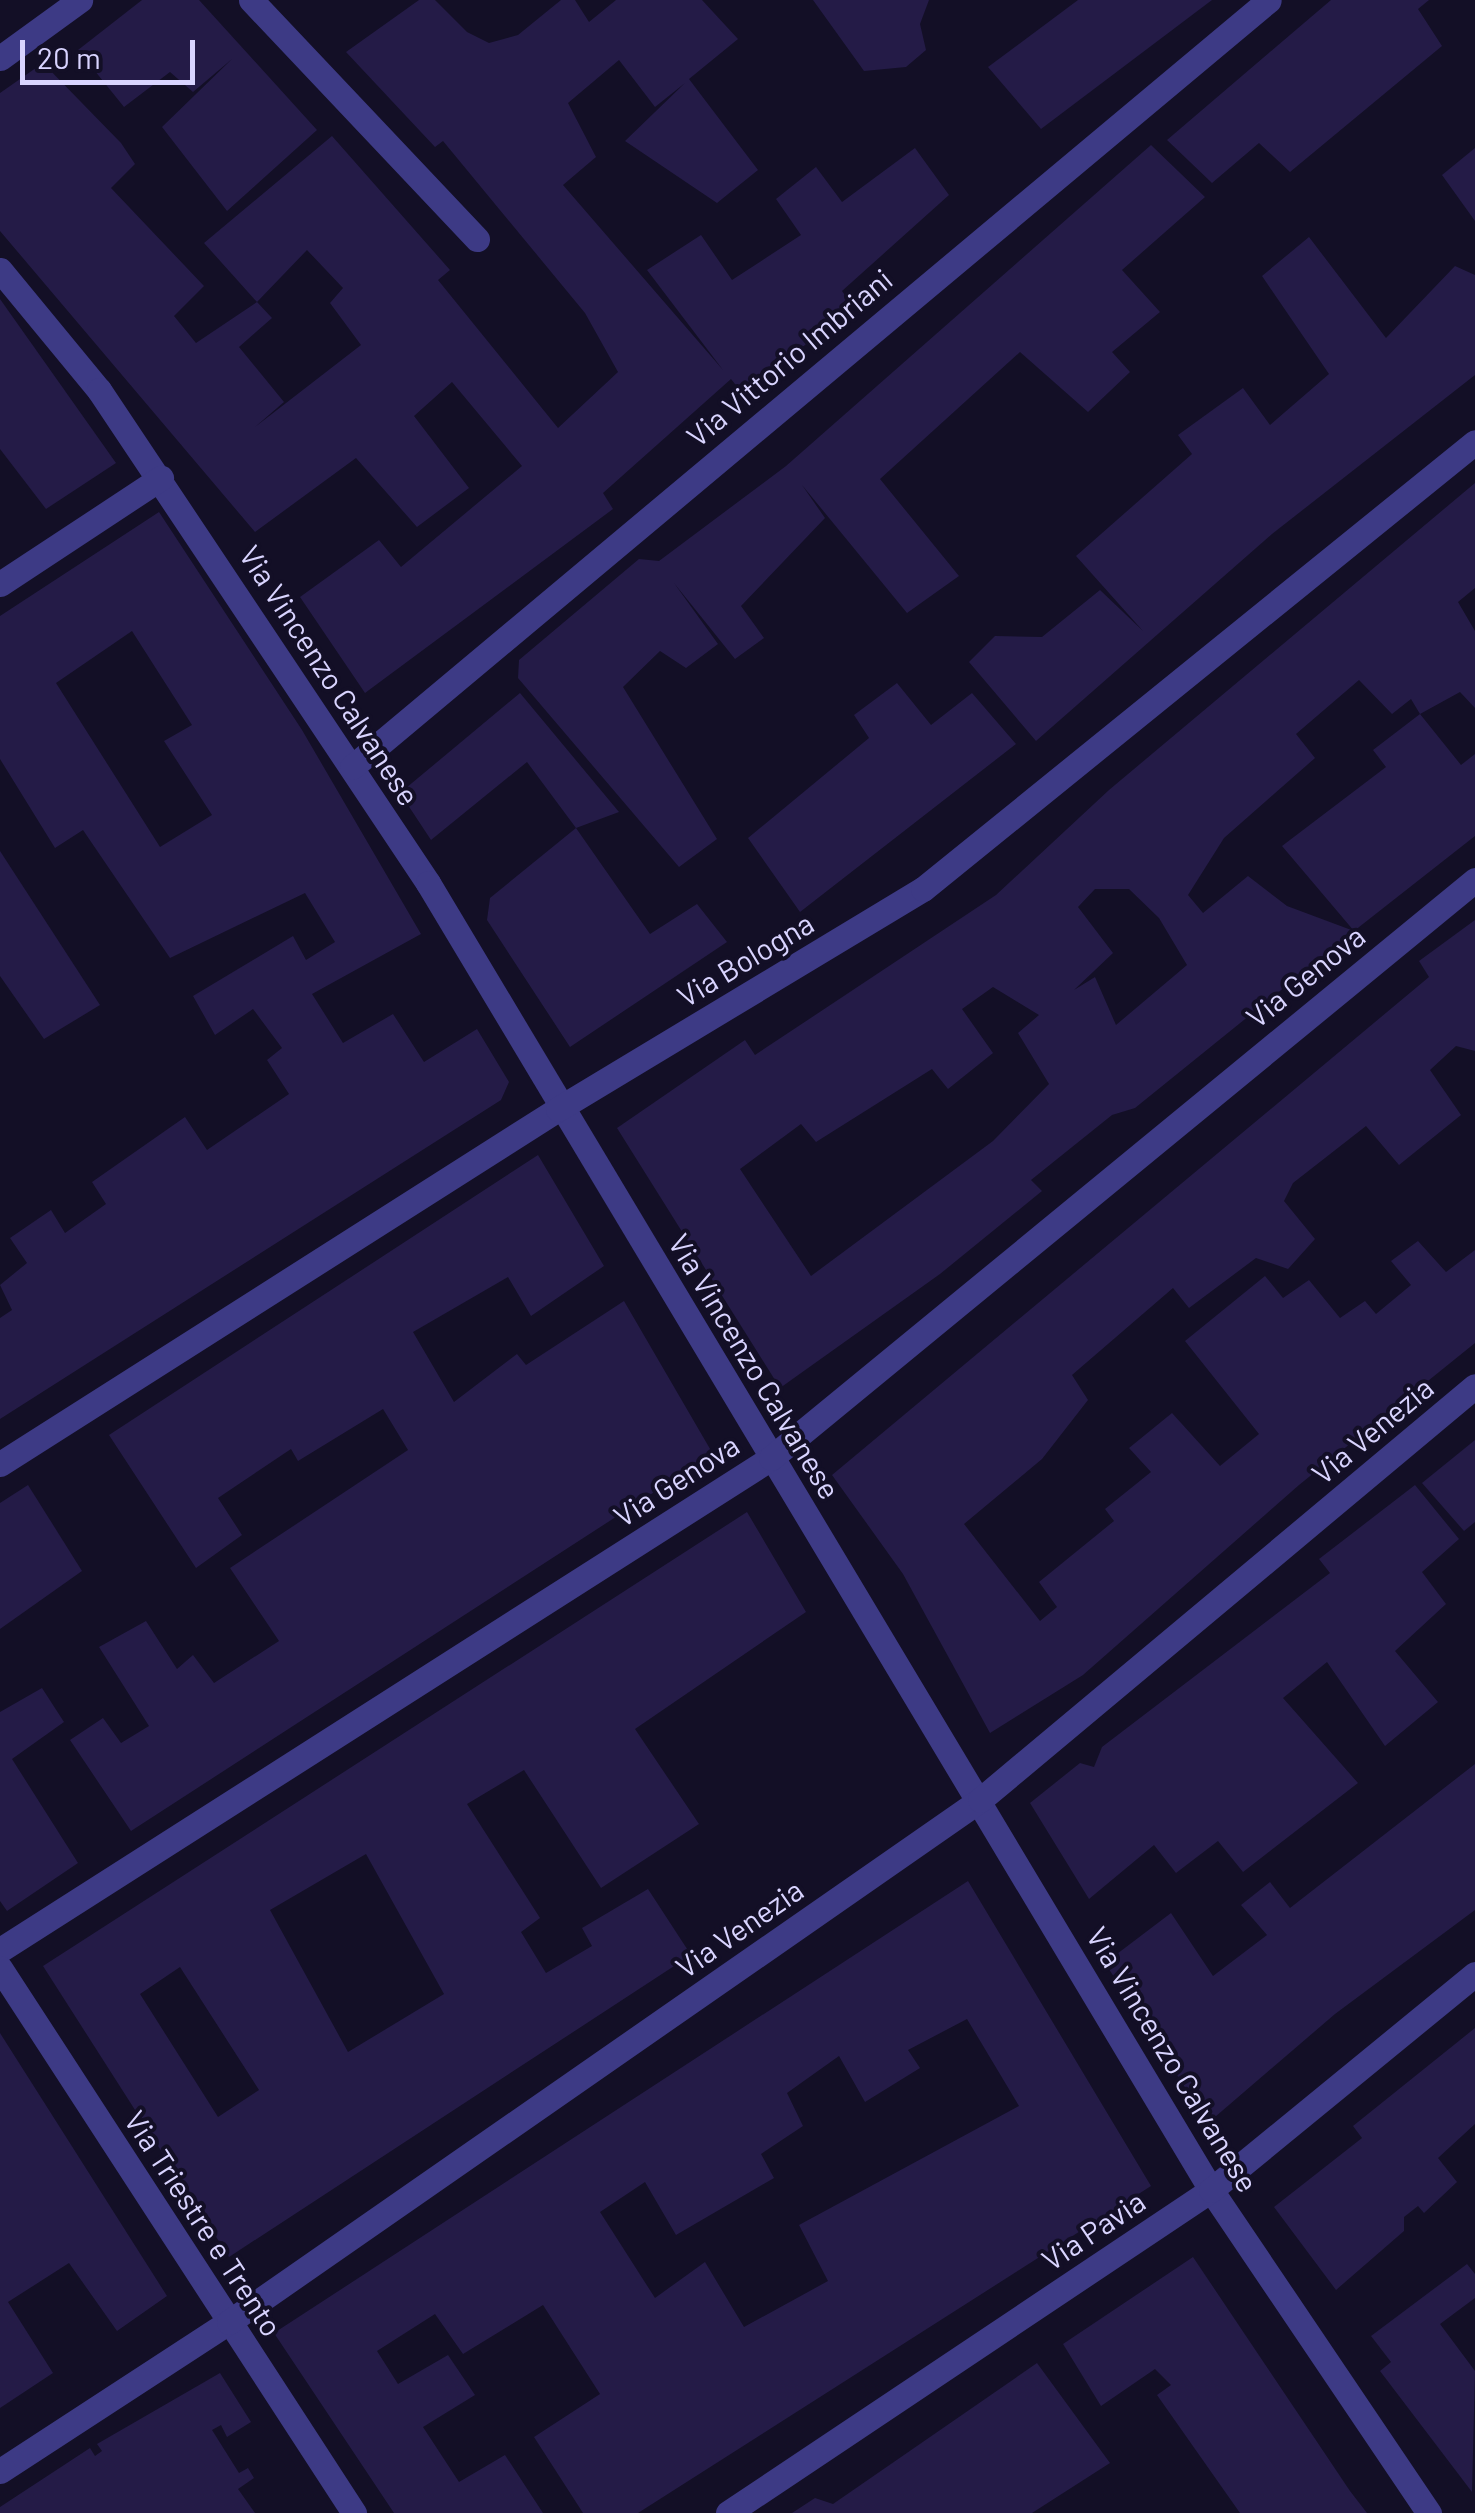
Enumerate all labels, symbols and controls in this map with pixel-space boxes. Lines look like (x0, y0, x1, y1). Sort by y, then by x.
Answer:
scale bar (25, 20, 200, 82)
text: 20 m (37, 39, 101, 75)
street label: Via Vittorio Imbriani (679, 261, 899, 453)
street label: Via Vincenzo Calvanese (232, 538, 428, 812)
street label: Via Bologna (670, 904, 820, 1014)
street label: Via Genova (1239, 917, 1371, 1035)
street label: Via Vincenzo Calvanese (662, 1227, 848, 1505)
street label: Via Venezia (1304, 1369, 1440, 1491)
street label: Via Genova (607, 1426, 745, 1534)
street label: Via Venezia (668, 1871, 810, 1985)
street label: Via Vincenzo Calvanese (1080, 1920, 1266, 2198)
street label: Via Triestre e Trento (118, 2103, 290, 2343)
street label: Via Pavia (1035, 2182, 1151, 2278)

